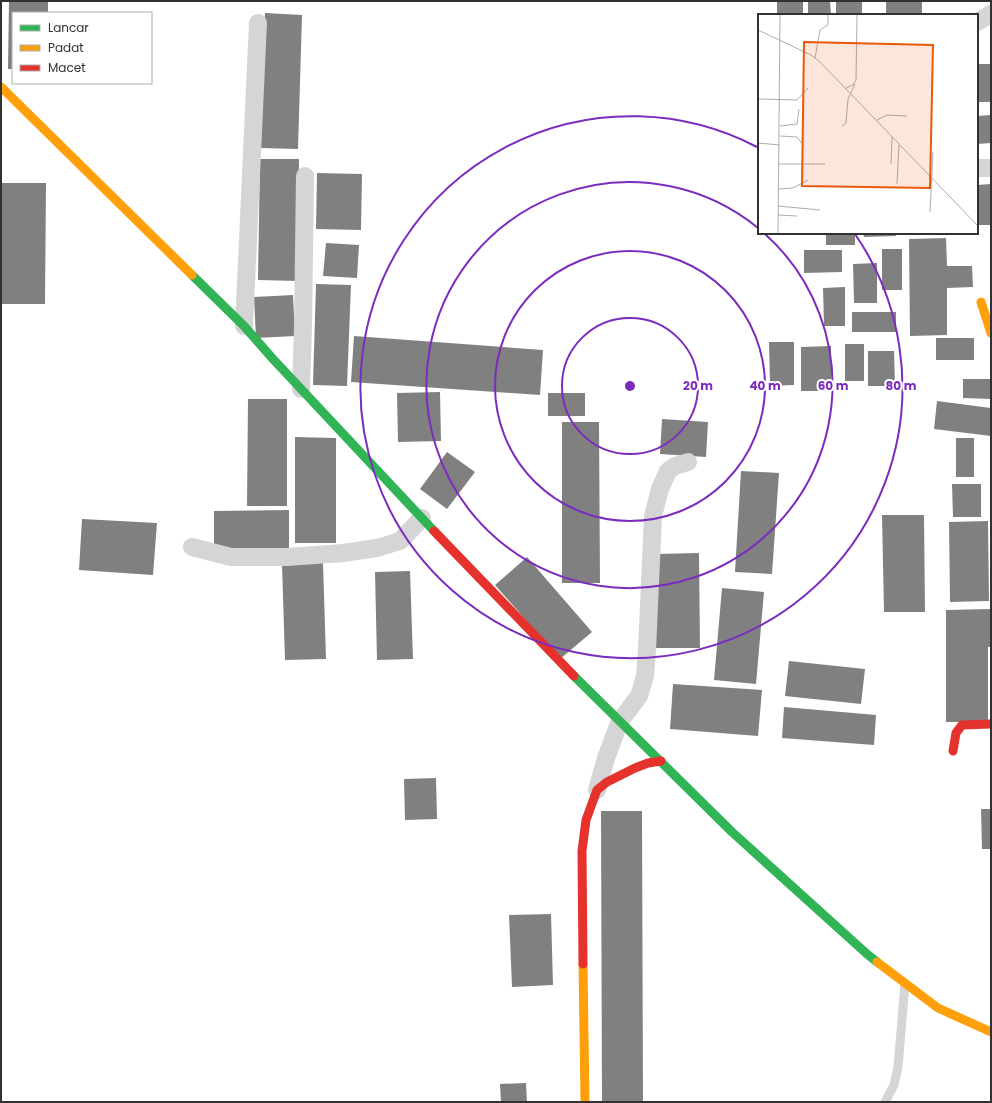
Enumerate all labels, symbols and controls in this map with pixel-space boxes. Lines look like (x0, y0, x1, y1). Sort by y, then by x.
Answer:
legend (12, 12, 152, 84)
inset map (758, 14, 978, 234)
text: Lancar (48, 19, 89, 36)
text: Padat (48, 39, 84, 56)
text: Macet (48, 59, 86, 76)
text: 20 m (683, 377, 713, 394)
text: 40 m (749, 377, 781, 394)
text: 60 m (818, 377, 849, 394)
text: 80 m (886, 377, 917, 394)
centre of rings (623, 379, 637, 393)

